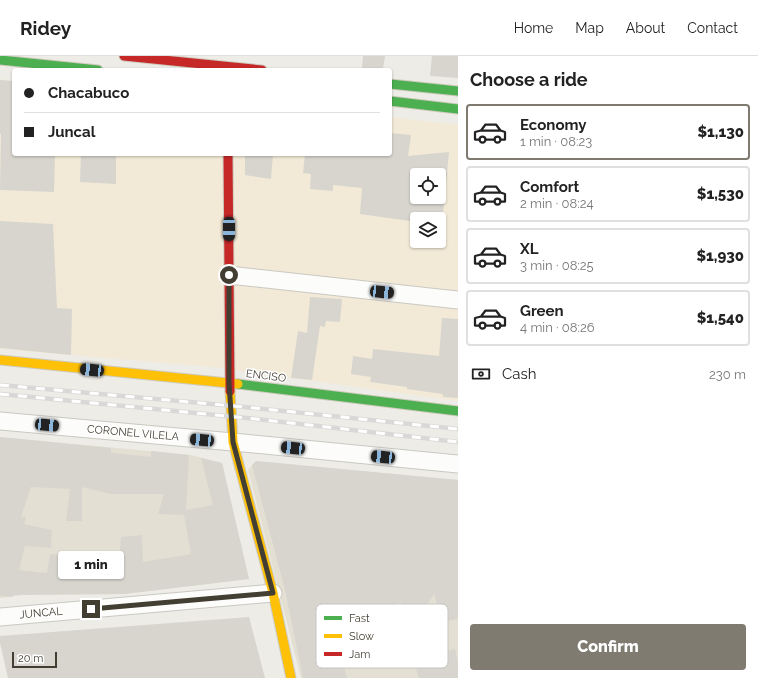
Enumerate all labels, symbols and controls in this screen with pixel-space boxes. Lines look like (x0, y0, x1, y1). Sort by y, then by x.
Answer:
text: Ridey (20, 17, 71, 39)
text: Home (514, 20, 553, 36)
text: Map (575, 20, 604, 36)
text: About (626, 20, 665, 36)
text: Contact (687, 20, 738, 36)
text: Choose a ride (470, 69, 588, 90)
text: Chacabuco (48, 84, 129, 102)
icon: car (472, 114, 508, 150)
text: Economy (520, 116, 587, 134)
text: Juncal (48, 123, 95, 141)
text: $1,130 (697, 123, 744, 141)
text: 1 min · 08:23 (520, 134, 592, 149)
map controls (410, 168, 446, 248)
button: locate (410, 168, 446, 204)
icon: car (472, 176, 508, 212)
text: Comfort (520, 178, 579, 196)
text: $1,530 (697, 185, 744, 203)
text: 2 min · 08:24 (520, 196, 594, 211)
button: layers (410, 212, 446, 248)
car (223, 217, 235, 241)
icon: car (472, 238, 508, 274)
text: XL (520, 240, 538, 258)
text: $1,930 (696, 247, 744, 265)
text: 3 min · 08:25 (520, 258, 594, 273)
route start (220, 266, 238, 284)
car (369, 285, 395, 299)
icon: car (472, 300, 508, 336)
text: Green (520, 302, 564, 320)
text: $1,540 (697, 309, 744, 327)
text: 4 min · 08:26 (520, 320, 595, 335)
car (79, 363, 105, 377)
icon: cash (470, 363, 492, 385)
text: Cash (502, 365, 536, 383)
street label: ENCISO (245, 367, 287, 385)
text: 230 m (709, 367, 746, 382)
car (35, 418, 59, 432)
street label: CORONEL VILELA (87, 423, 180, 444)
car (190, 433, 214, 447)
car (280, 441, 306, 455)
car (370, 450, 396, 464)
callout: 1 min (58, 551, 124, 579)
text: 1 min (74, 557, 108, 572)
route end (82, 600, 100, 618)
legend (316, 604, 448, 668)
street label: JUNCAL (19, 605, 64, 621)
text: Fast (349, 612, 370, 625)
button: Confirm (470, 624, 746, 670)
text: Slow (349, 630, 374, 643)
text: Jam (349, 648, 370, 661)
scale bar (12, 650, 57, 669)
text: 20 m (18, 652, 43, 665)

